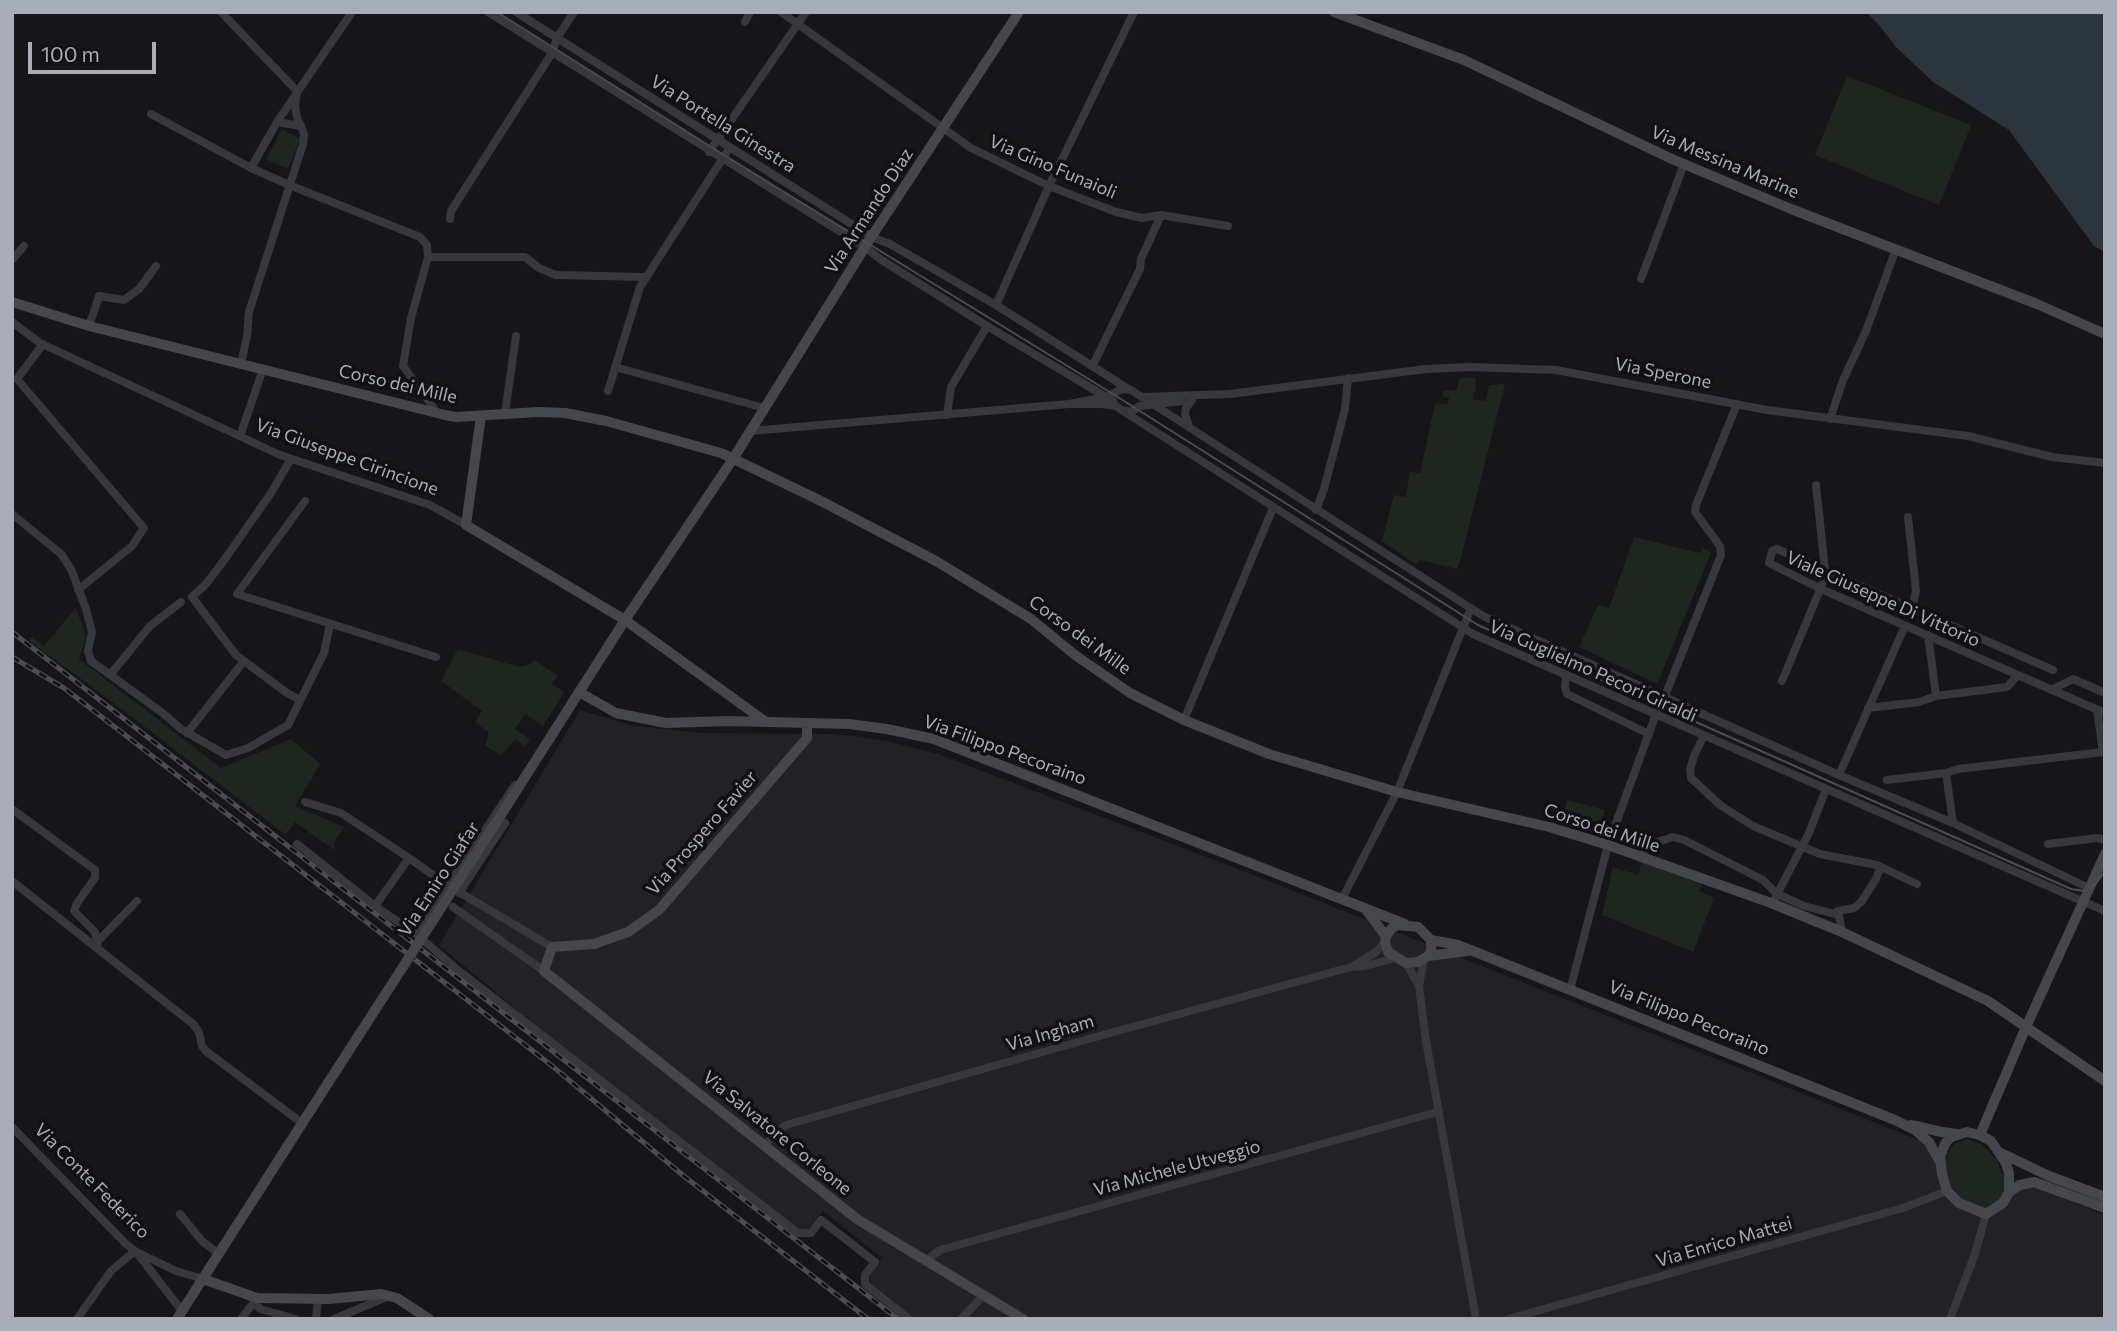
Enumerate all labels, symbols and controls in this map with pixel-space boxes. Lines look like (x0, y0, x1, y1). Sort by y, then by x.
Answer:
scale bar (32, 28, 159, 72)
text: 100 m (41, 41, 100, 66)
street label: Via Portella Ginestra (646, 71, 800, 177)
street label: Via Messina Marine (1648, 121, 1802, 203)
street label: Via Gino Funaioli (986, 130, 1120, 204)
street label: Via Armando Diaz (820, 144, 918, 278)
street label: Via Sperone (1613, 353, 1713, 393)
street label: Corso dei Mille (337, 360, 459, 408)
street label: Via Giuseppe Cirincione (253, 414, 441, 500)
street label: Viale Giuseppe Di Vittorio (1783, 546, 1983, 652)
street label: Corso dei Mille (1025, 591, 1135, 679)
street label: Via Guglielmo Pecori Giraldi (1486, 615, 1700, 727)
street label: Via Filippo Pecoraino (921, 710, 1089, 790)
street label: Via Prospero Favier (642, 766, 762, 900)
street label: Corso dei Mille (1541, 799, 1663, 857)
street label: Via Emiro Giafar (394, 817, 484, 941)
street label: Via Filippo Pecoraino (1605, 976, 1773, 1060)
street label: Via Ingham (1004, 1010, 1096, 1056)
street label: Via Salvatore Corleone (698, 1066, 856, 1200)
street label: Via Conte Federico (30, 1119, 154, 1243)
street label: Via Michele Utveggio (1091, 1135, 1263, 1201)
street label: Via Enrico Mattei (1653, 1212, 1795, 1272)

